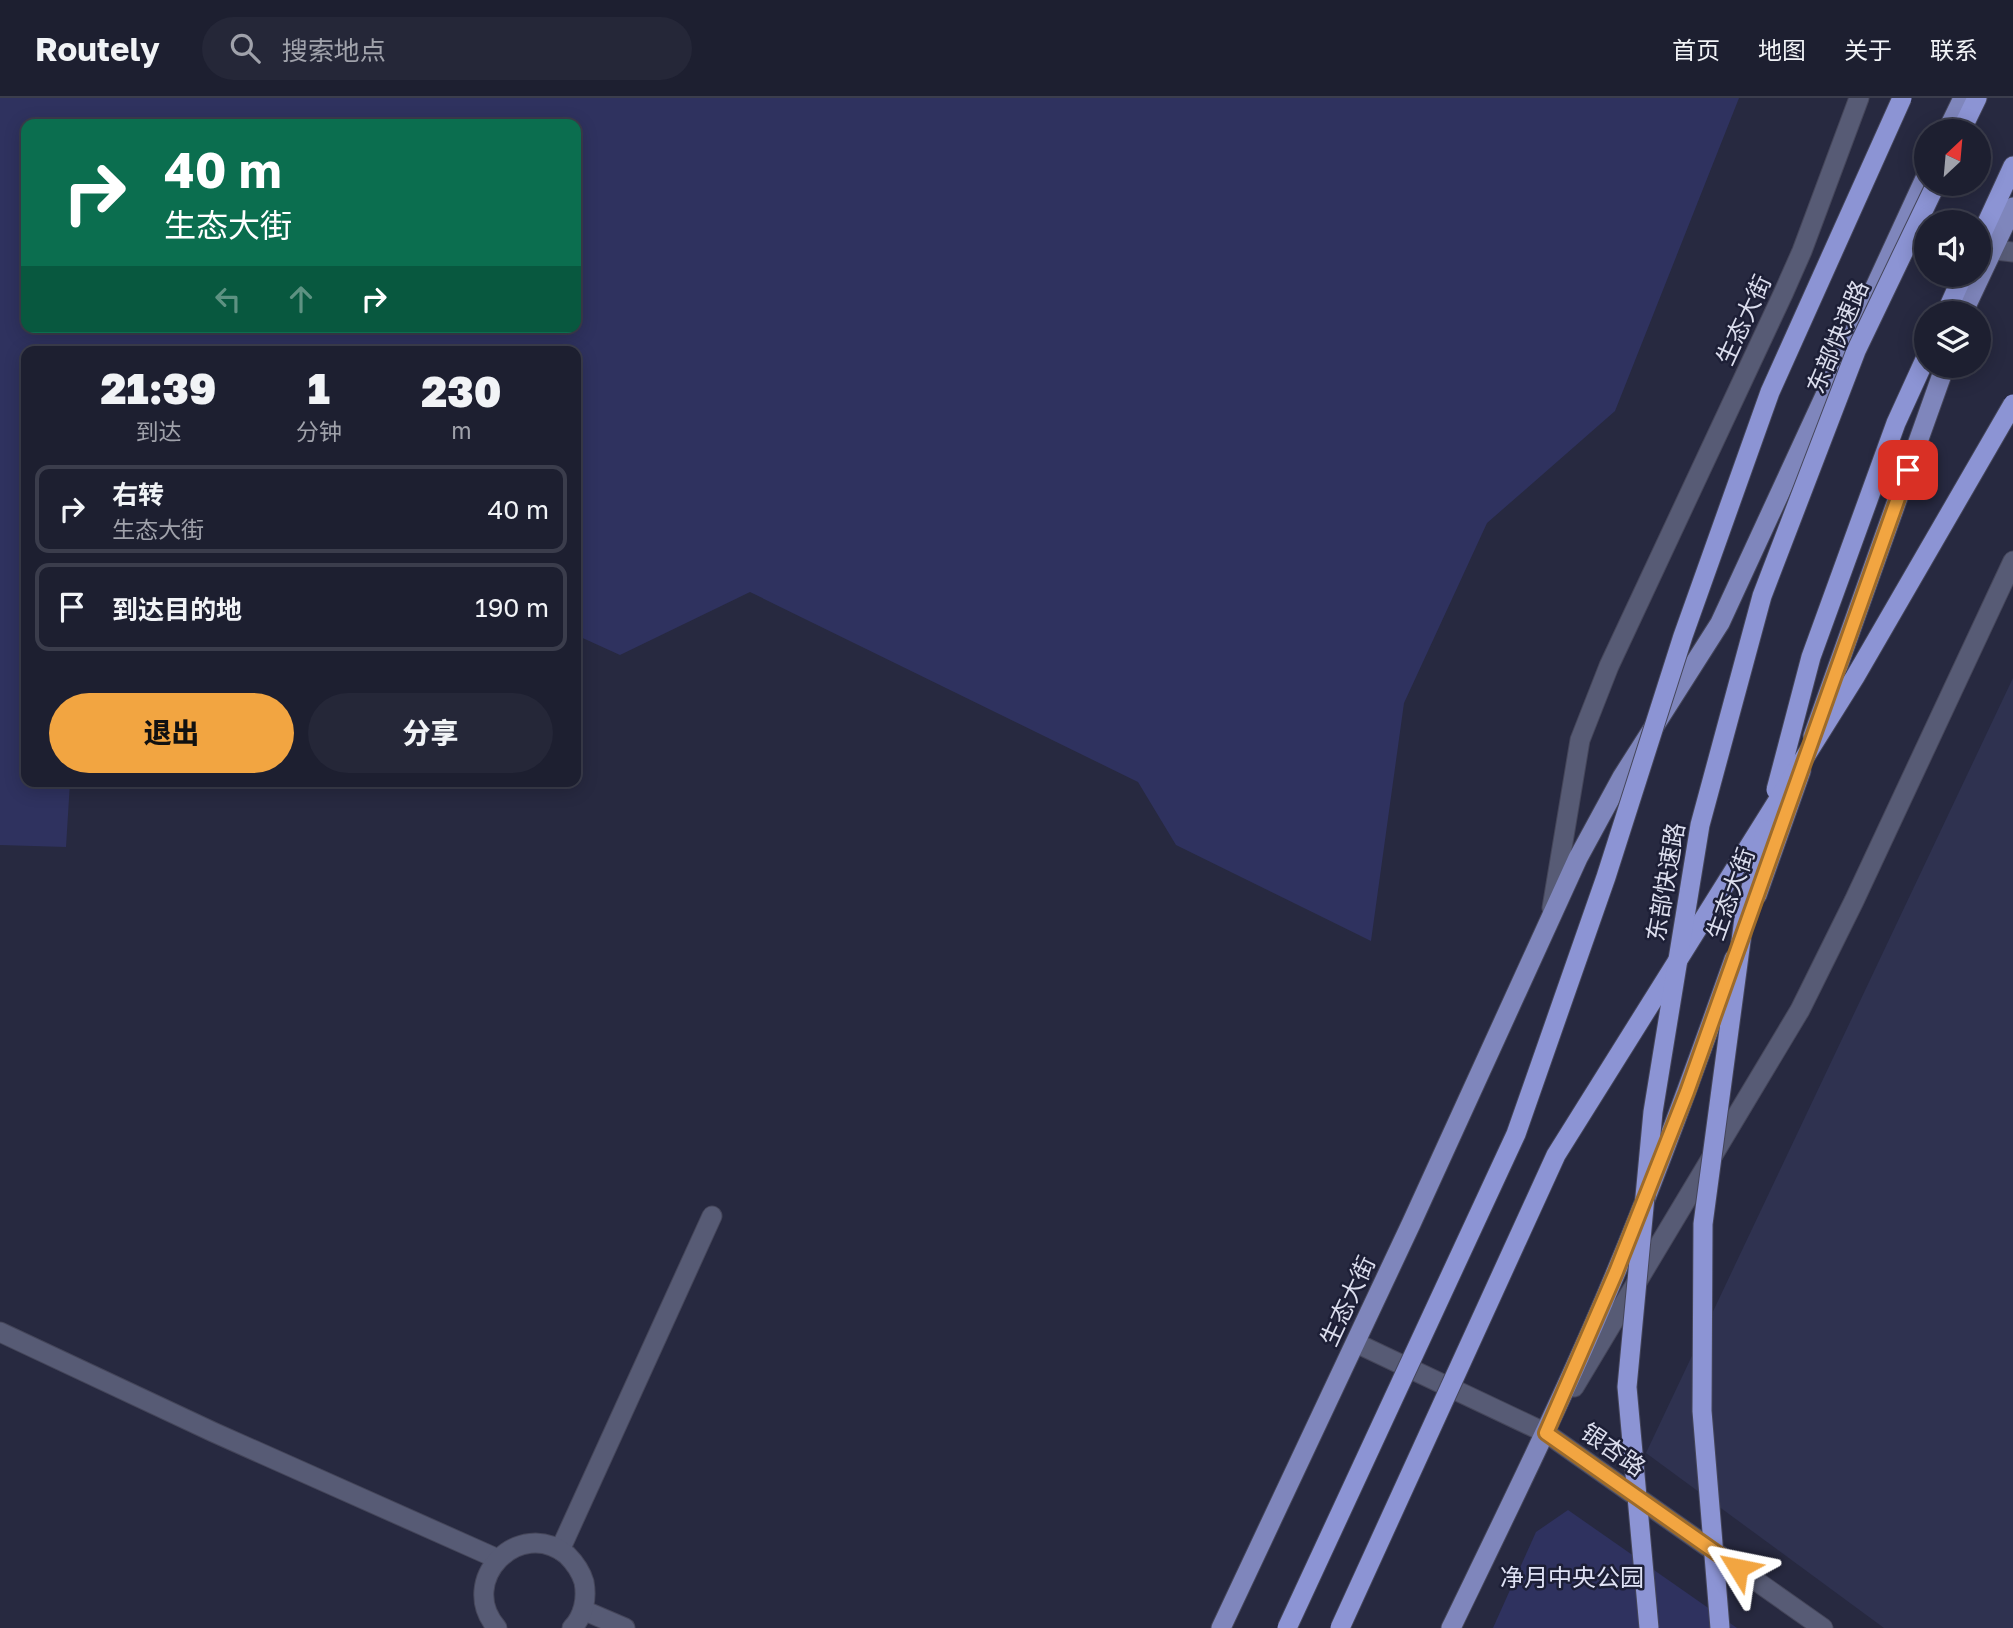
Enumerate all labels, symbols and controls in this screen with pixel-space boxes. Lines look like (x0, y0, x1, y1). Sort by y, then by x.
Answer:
search box (202, 17, 692, 80)
text: Routely (35, 29, 160, 68)
icon: search (226, 29, 264, 67)
text: 搜索地点 (282, 35, 386, 66)
text: 首页 (1672, 35, 1720, 64)
text: 地图 (1758, 35, 1806, 64)
text: 关于 (1844, 35, 1892, 64)
text: 联系 (1930, 35, 1978, 64)
north arrow (1914, 119, 1992, 196)
map controls (1914, 119, 1991, 378)
text: 40 m (164, 140, 282, 199)
icon: right (49, 147, 140, 238)
text: 生态大街 (164, 206, 292, 244)
button: sound (1914, 210, 1991, 287)
street label: 生态大街 (1709, 270, 1776, 369)
street label: 东部快速路 (1800, 276, 1873, 397)
icon: left (209, 280, 247, 318)
icon: ahead (282, 280, 320, 318)
icon: right (355, 280, 393, 318)
button: layers (1914, 301, 1991, 378)
text: 21:39 (100, 363, 216, 413)
text: 1 (308, 363, 330, 413)
text: 230 (421, 366, 501, 416)
text: m (451, 416, 472, 444)
text: 到达 (135, 417, 181, 445)
text: 分钟 (296, 417, 342, 445)
pin (1878, 440, 1938, 500)
icon: arrive (1889, 451, 1927, 489)
text: 右转 (112, 479, 164, 510)
icon: right (53, 490, 91, 528)
text: 40 m (488, 494, 549, 525)
text: 生态大街 (112, 515, 204, 543)
icon: arrive (53, 588, 91, 626)
text: 190 m (475, 592, 549, 623)
text: 到达目的地 (112, 594, 242, 625)
button: 退出 (49, 693, 294, 773)
button: 分享 (308, 693, 553, 773)
street label: 东部快速路 (1640, 820, 1689, 943)
street label: 生态大街 (1700, 843, 1760, 944)
street label: 生态大街 (1313, 1251, 1380, 1350)
street label: 银杏路 (1576, 1416, 1652, 1481)
position arrow (1701, 1531, 1775, 1605)
park label: 净月中央公园 (1500, 1562, 1644, 1591)

